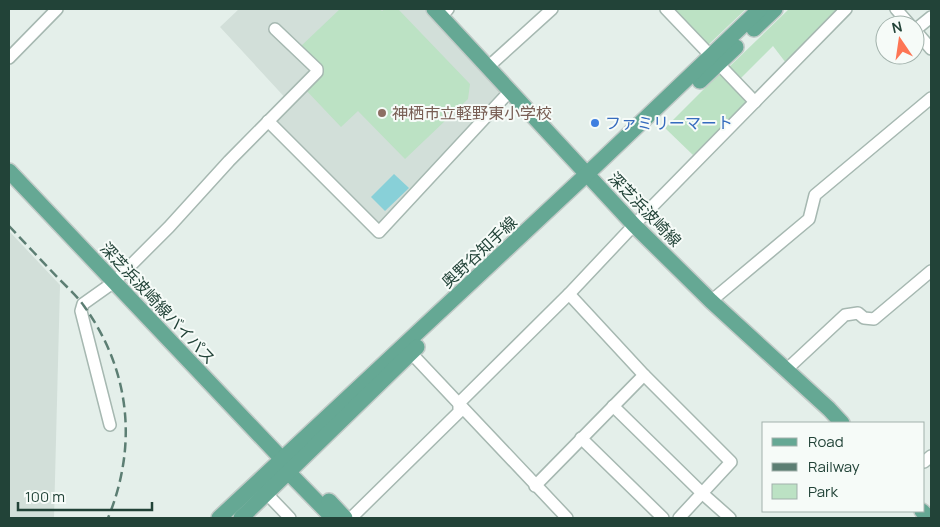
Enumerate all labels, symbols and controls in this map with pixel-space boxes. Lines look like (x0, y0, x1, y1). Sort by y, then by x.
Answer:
north arrow (875, 15, 925, 65)
text: N (890, 16, 904, 37)
place label: 神栖市立軽野東小学校 (392, 102, 552, 124)
marker: 神栖市立軽野東小学校 (376, 107, 388, 119)
place label: ファミリーマート (605, 112, 733, 134)
marker: ファミリーマート (589, 117, 601, 129)
street label: 深芝浜波崎線 (604, 167, 686, 251)
street label: 奥野谷知手線 (436, 211, 522, 293)
street label: 深芝浜波崎線バイパス (96, 237, 220, 369)
legend (762, 422, 925, 512)
text: Road (808, 431, 844, 452)
text: Railway (808, 456, 860, 477)
scale bar (18, 480, 151, 512)
text: Park (808, 481, 838, 502)
text: 100 m (25, 486, 65, 507)

